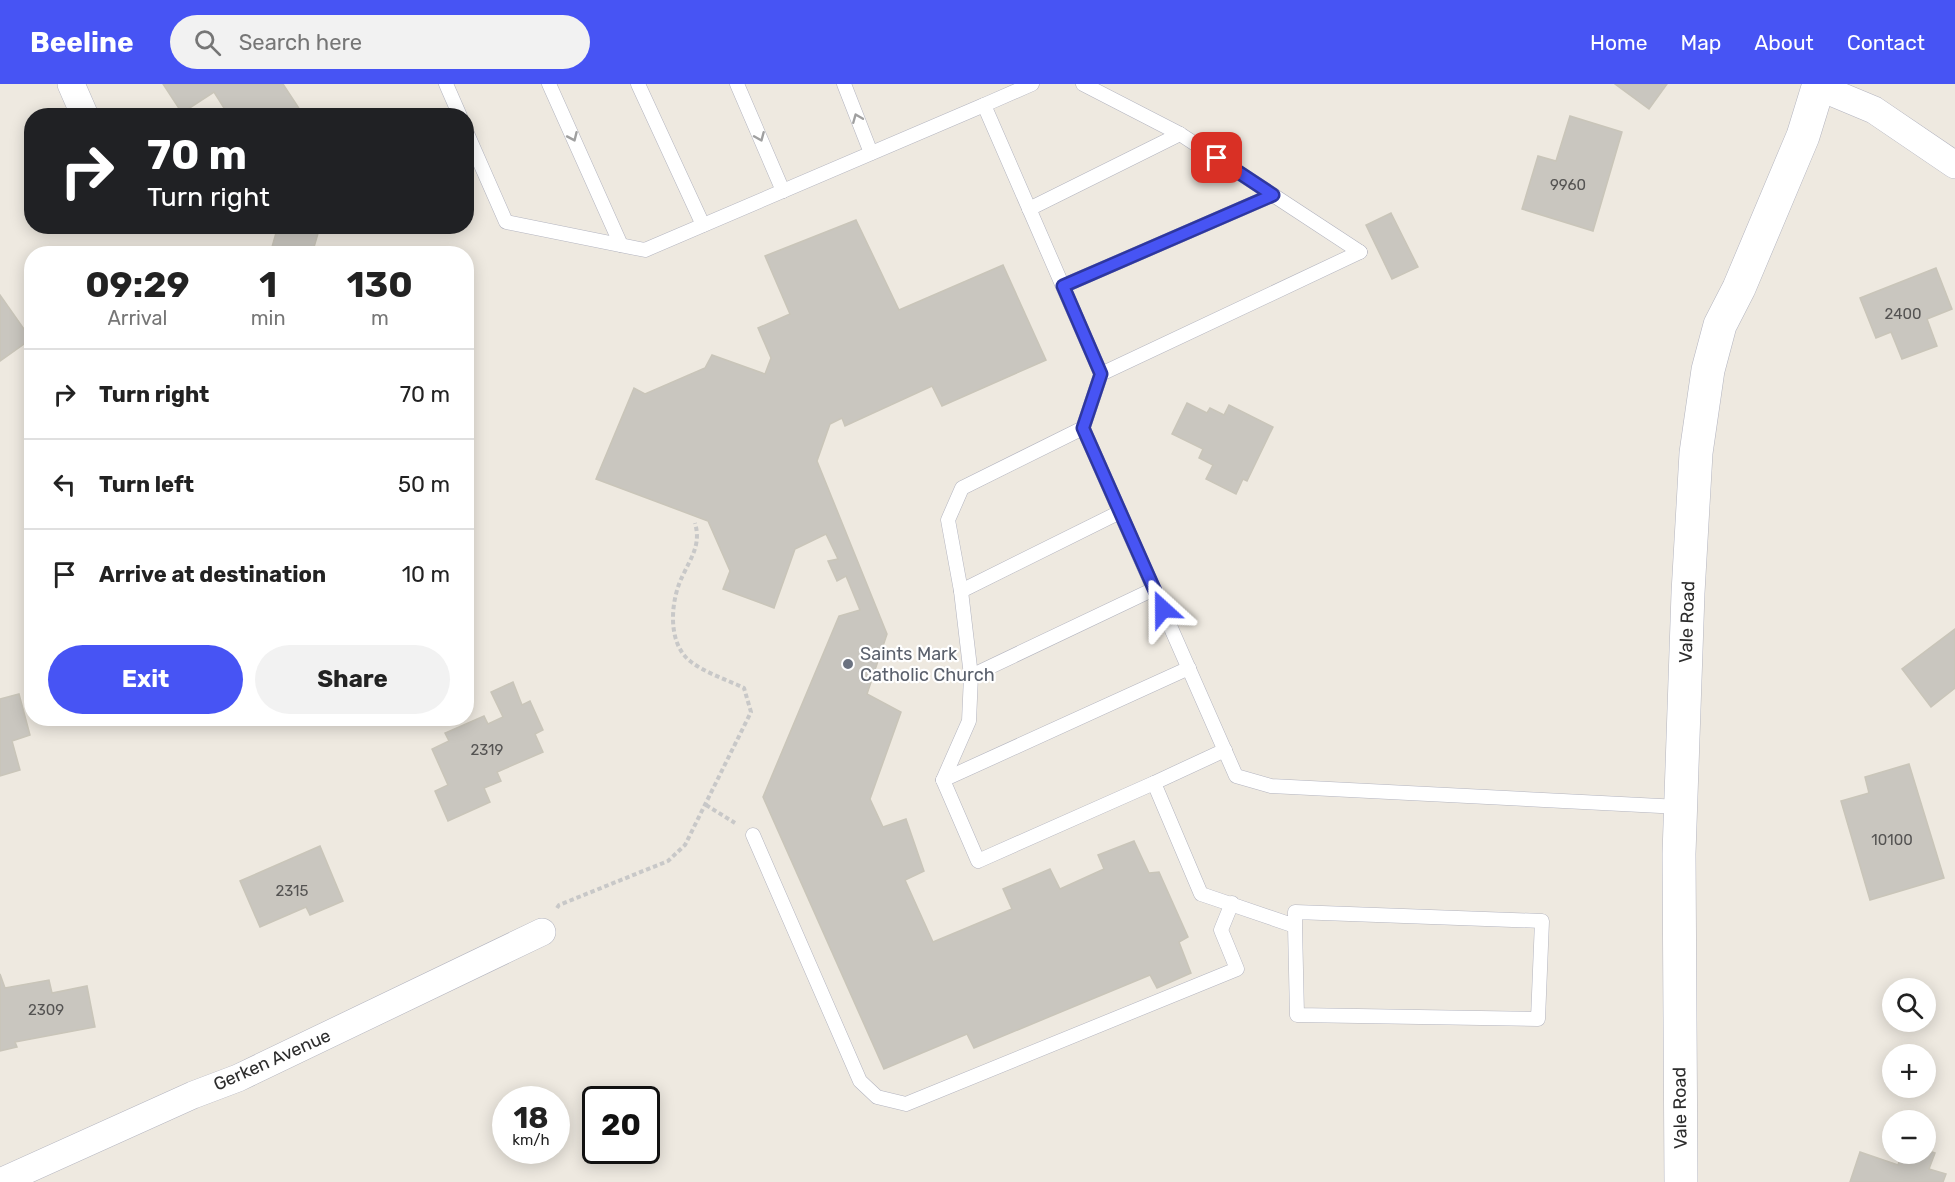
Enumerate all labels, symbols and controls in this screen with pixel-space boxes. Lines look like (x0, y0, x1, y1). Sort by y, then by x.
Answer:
search box (170, 15, 590, 69)
text: Beeline (30, 26, 134, 59)
icon: search (191, 26, 224, 59)
text: Search here (239, 29, 362, 56)
text: Home (1590, 30, 1647, 55)
text: Map (1680, 30, 1721, 55)
text: About (1754, 30, 1814, 55)
text: Contact (1847, 30, 1925, 55)
one-way arrow (852, 114, 865, 124)
text: 70 m (147, 130, 247, 180)
one-way arrow (565, 131, 577, 142)
one-way arrow (753, 131, 765, 142)
icon: right (48, 132, 126, 210)
pin (1191, 132, 1242, 183)
icon: arrive (1200, 141, 1233, 174)
house number: 9960 (1550, 176, 1586, 194)
text: Turn right (147, 181, 270, 213)
text: 09:29 (85, 263, 190, 306)
text: 1 (259, 263, 277, 306)
text: 130 (347, 263, 413, 306)
house number: 2400 (1884, 305, 1922, 323)
text: Arrival (107, 306, 167, 330)
text: min (251, 306, 286, 330)
text: m (371, 306, 389, 330)
icon: right (48, 378, 81, 411)
text: Turn right (99, 381, 209, 408)
text: 70 m (400, 381, 450, 408)
icon: left (48, 468, 81, 501)
text: Turn left (99, 471, 194, 498)
text: 50 m (398, 471, 450, 498)
icon: arrive (48, 558, 81, 591)
text: Arrive at destination (99, 561, 326, 588)
text: 10 m (402, 561, 450, 588)
position arrow (1131, 577, 1195, 641)
street label: Vale Road (1675, 581, 1699, 663)
place label: Saints Mark Catholic Church (860, 643, 995, 686)
button: Exit (48, 645, 243, 714)
button: Share (255, 645, 450, 714)
marker: Saints Mark Catholic Church (841, 657, 855, 671)
house number: 2319 (471, 741, 504, 759)
house number: 10100 (1871, 831, 1913, 849)
house number: 2315 (276, 882, 309, 900)
map controls (1882, 978, 1936, 1164)
button: search (1882, 978, 1936, 1032)
house number: 2309 (28, 1001, 64, 1019)
street label: Gerken Avenue (210, 1024, 334, 1096)
button: + (1882, 1044, 1936, 1098)
street label: Vale Road (1668, 1067, 1692, 1149)
speed limit sign: 20 (582, 1086, 660, 1164)
text: 18 (513, 1100, 549, 1136)
button: − (1882, 1110, 1936, 1164)
text: km/h (512, 1131, 550, 1149)

